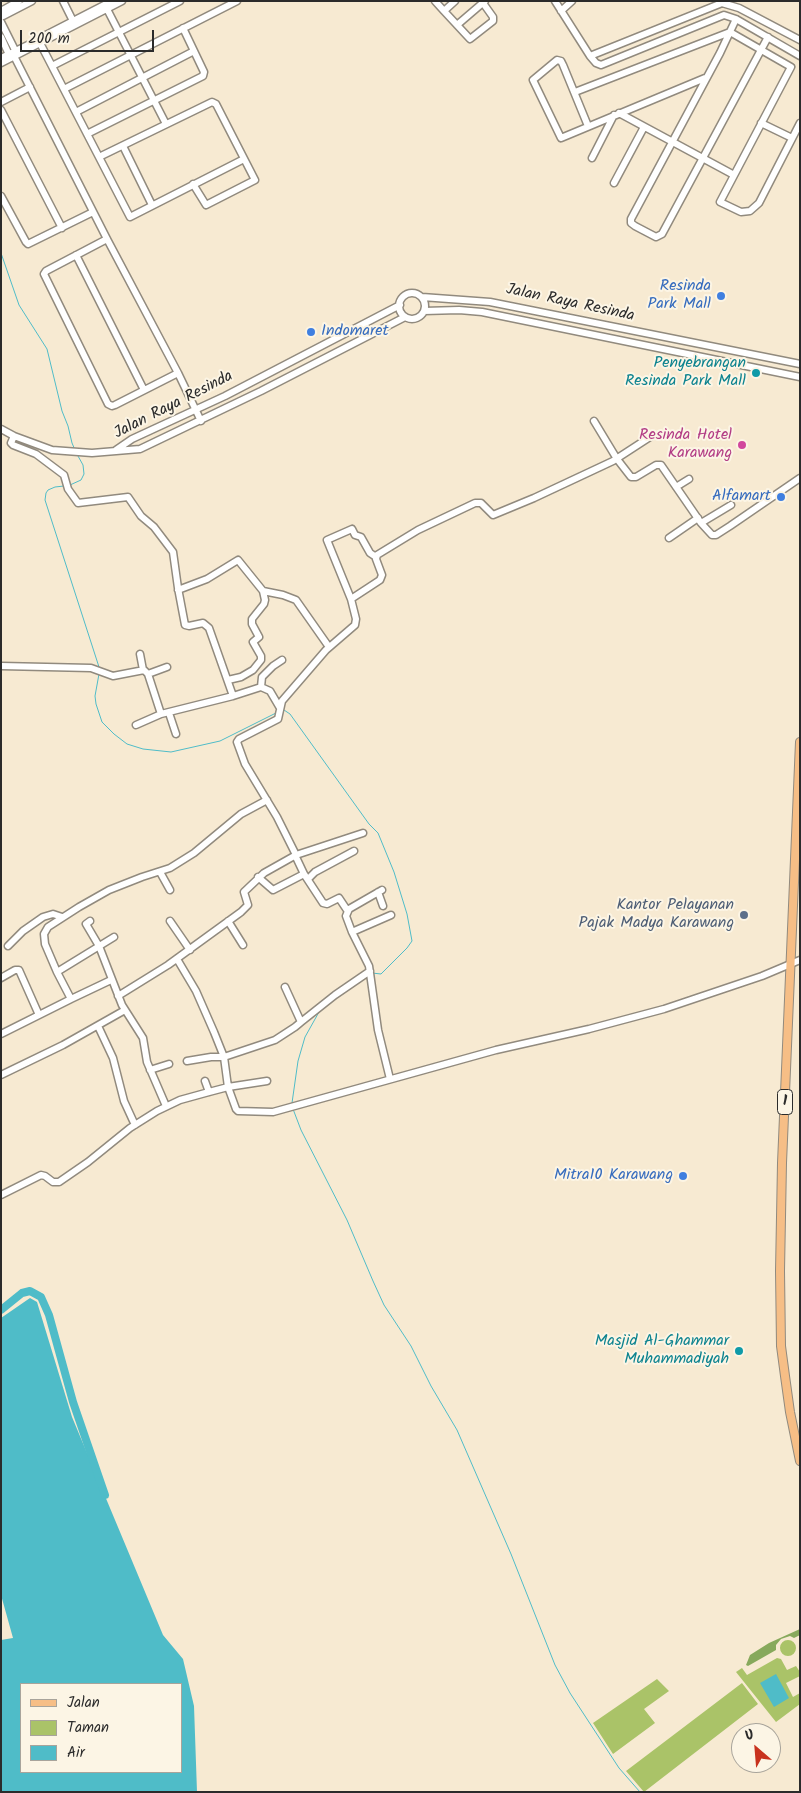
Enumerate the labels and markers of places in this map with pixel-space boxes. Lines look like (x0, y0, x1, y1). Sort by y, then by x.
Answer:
place label: Resinda Park Mall (648, 277, 711, 315)
marker: Resinda Park Mall (715, 290, 727, 302)
place label: Indomaret (321, 322, 389, 342)
marker: Indomaret (305, 326, 317, 338)
place label: Penyebrangan Resinda Park Mall (625, 354, 746, 392)
marker: Penyebrangan Resinda Park Mall (750, 367, 762, 379)
place label: Resinda Hotel Karawang (639, 426, 732, 464)
marker: Resinda Hotel Karawang (736, 439, 748, 451)
place label: Alfamart (712, 487, 771, 507)
marker: Alfamart (775, 491, 787, 503)
place label: Kantor Pelayanan Pajak Madya Karawang (579, 896, 734, 934)
marker: Kantor Pelayanan Pajak Madya Karawang (738, 909, 750, 921)
place label: Mitra10 Karawang (554, 1166, 673, 1186)
marker: Mitra10 Karawang (677, 1170, 689, 1182)
place label: Masjid Al-Ghammar Muhammadiyah (595, 1332, 729, 1370)
marker: Masjid Al-Ghammar Muhammadiyah (733, 1345, 745, 1357)

